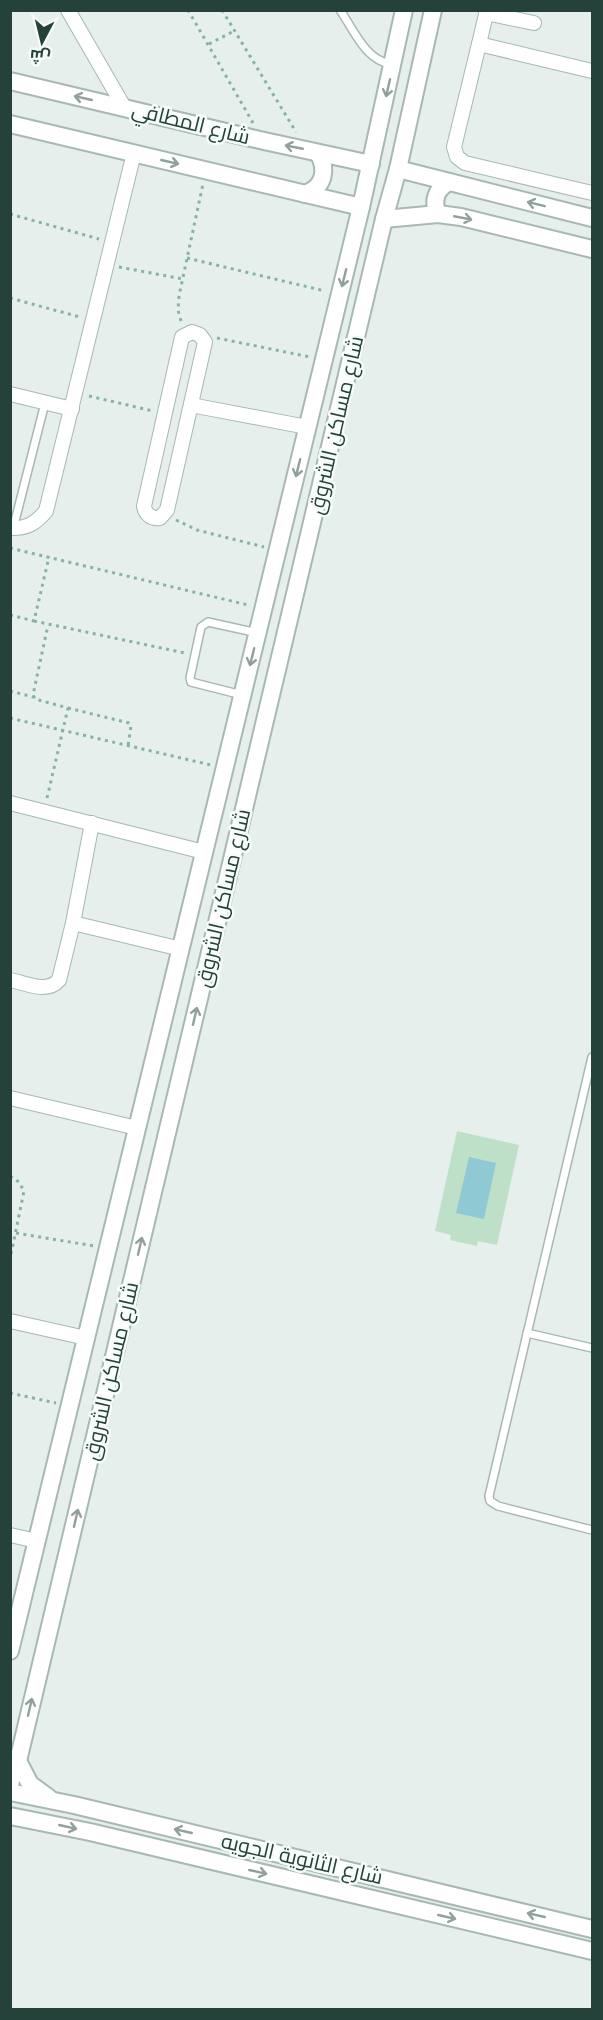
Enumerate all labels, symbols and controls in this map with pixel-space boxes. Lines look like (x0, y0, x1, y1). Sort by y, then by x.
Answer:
north arrow (12, 12, 72, 72)
text: ش (29, 46, 52, 67)
one-way arrow (382, 78, 393, 98)
one-way arrow (74, 92, 94, 103)
street label: شارع المطافي (128, 96, 253, 153)
one-way arrow (284, 141, 304, 152)
one-way arrow (160, 156, 179, 168)
one-way arrow (527, 197, 546, 209)
one-way arrow (453, 213, 473, 224)
one-way arrow (337, 268, 349, 287)
street label: شارع مساكن الشروق (303, 333, 370, 517)
one-way arrow (291, 458, 303, 477)
one-way arrow (245, 647, 257, 666)
street label: شارع مساكن الشروق (190, 806, 257, 990)
one-way arrow (190, 1007, 202, 1026)
one-way arrow (135, 1237, 147, 1256)
street label: شارع مساكن الشروق (78, 1279, 145, 1463)
one-way arrow (70, 1509, 82, 1528)
one-way arrow (25, 1698, 37, 1717)
one-way arrow (58, 1822, 77, 1834)
one-way arrow (173, 1824, 192, 1836)
street label: شارع الثانوية الجويه (218, 1828, 385, 1891)
one-way arrow (247, 1867, 267, 1878)
one-way arrow (526, 1909, 546, 1920)
one-way arrow (438, 1911, 457, 1923)

